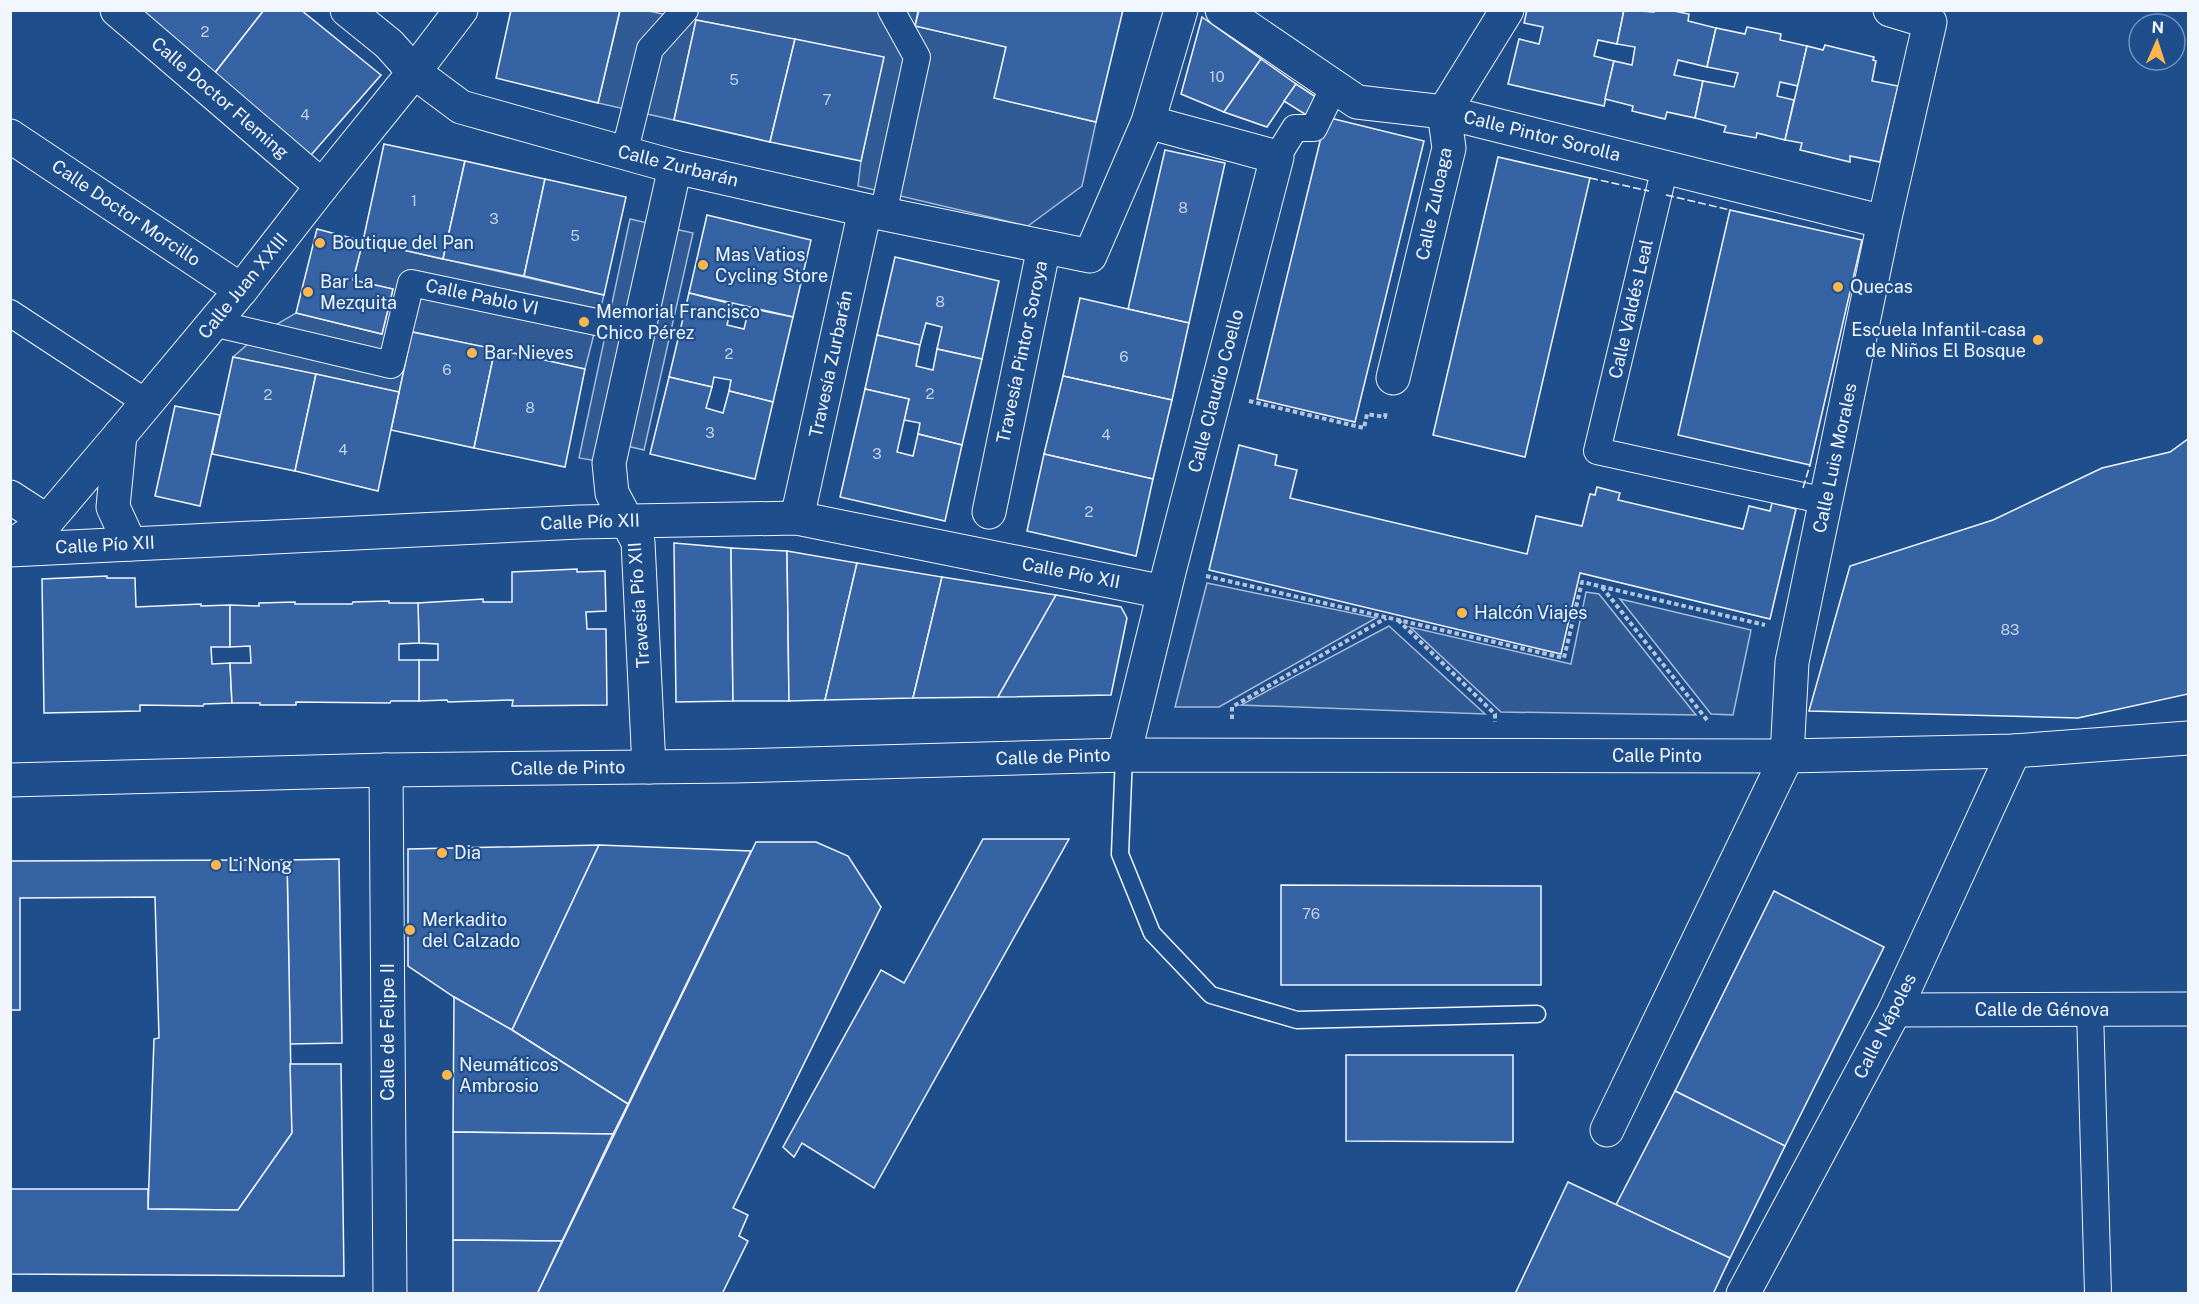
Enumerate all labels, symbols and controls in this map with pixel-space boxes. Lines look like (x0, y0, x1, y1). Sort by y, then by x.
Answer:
north arrow (2127, 12, 2187, 72)
text: N (2151, 18, 2165, 37)
house number: 2 (201, 23, 210, 40)
street label: Calle Doctor Fleming (147, 32, 293, 163)
house number: 10 (1209, 68, 1225, 85)
house number: 5 (729, 71, 739, 88)
house number: 7 (822, 91, 832, 108)
house number: 4 (300, 106, 310, 123)
street label: Calle Pintor Sorolla (1461, 106, 1623, 165)
street label: Calle Zurbarán (616, 140, 741, 191)
street label: Calle Zuloaga (1411, 146, 1456, 262)
street label: Calle Doctor Morcillo (48, 155, 205, 270)
house number: 1 (411, 192, 417, 209)
house number: 8 (1178, 199, 1188, 216)
house number: 3 (489, 210, 499, 227)
house number: 5 (570, 227, 580, 244)
street label: Calle Juan XXIII (194, 229, 292, 343)
place label: Boutique del Pan (332, 232, 474, 253)
marker: Boutique del Pan (313, 236, 327, 250)
street label: Calle Valdés Leal (1604, 237, 1657, 381)
place label: Mas Vatios Cycling Store (715, 244, 828, 286)
marker: Mas Vatios Cycling Store (696, 258, 710, 272)
street label: Travesía Pintor Soroya (992, 259, 1051, 445)
place label: Bar La Mezquita (320, 271, 397, 313)
street label: Calle Pablo VI (424, 274, 541, 319)
place label: Quecas (1850, 276, 1913, 297)
marker: Quecas (1831, 280, 1845, 294)
marker: Bar La Mezquita (301, 285, 315, 299)
street label: Travesía Zurbarán (805, 288, 856, 439)
house number: 8 (935, 293, 945, 310)
place label: Memorial Francisco Chico Pérez (596, 301, 760, 343)
street label: Calle Claudio Coello (1184, 307, 1247, 475)
marker: Memorial Francisco Chico Pérez (577, 315, 591, 329)
place label: Escuela Infantil-casa de Niños El Bosque (1851, 319, 2026, 361)
marker: Escuela Infantil-casa de Niños El Bosque (2031, 333, 2045, 347)
place label: Bar Nieves (484, 342, 574, 363)
house number: 2 (725, 345, 734, 362)
marker: Bar Nieves (465, 346, 479, 360)
house number: 6 (1119, 348, 1129, 365)
house number: 6 (442, 361, 452, 378)
street label: Calle Luis Morales (1808, 381, 1861, 535)
house number: 2 (926, 385, 935, 402)
house number: 2 (264, 386, 273, 403)
house number: 8 (525, 399, 535, 416)
house number: 3 (705, 424, 715, 441)
house number: 4 (1101, 426, 1111, 443)
house number: 4 (338, 441, 348, 458)
house number: 3 (872, 445, 882, 462)
house number: 2 (1085, 503, 1094, 520)
street label: Calle Pío XII (540, 509, 640, 534)
street label: Calle Pío XII (55, 531, 155, 558)
street label: Travesía Pío XII (624, 541, 653, 669)
street label: Calle Pío XII (1020, 553, 1122, 592)
place label: Halcón Viajes (1474, 602, 1587, 623)
marker: Halcón Viajes (1455, 606, 1469, 620)
house number: 83 (2000, 621, 2020, 638)
street label: Calle de Pinto (995, 744, 1111, 769)
street label: Calle Pinto (1612, 745, 1702, 766)
street label: Calle de Pinto (510, 756, 626, 779)
place label: Dia (454, 842, 481, 863)
marker: Dia (435, 846, 449, 860)
place label: Li Nong (228, 854, 292, 875)
marker: Li Nong (209, 858, 223, 872)
house number: 76 (1302, 905, 1320, 922)
place label: Merkadito del Calzado (422, 909, 520, 951)
marker: Merkadito del Calzado (403, 923, 417, 937)
street label: Calle de Felipe II (377, 963, 398, 1101)
street label: Calle Nápoles (1849, 970, 1920, 1082)
street label: Calle de Génova (1975, 999, 2109, 1020)
place label: Neumáticos Ambrosio (459, 1054, 559, 1096)
marker: Neumáticos Ambrosio (440, 1068, 454, 1082)

